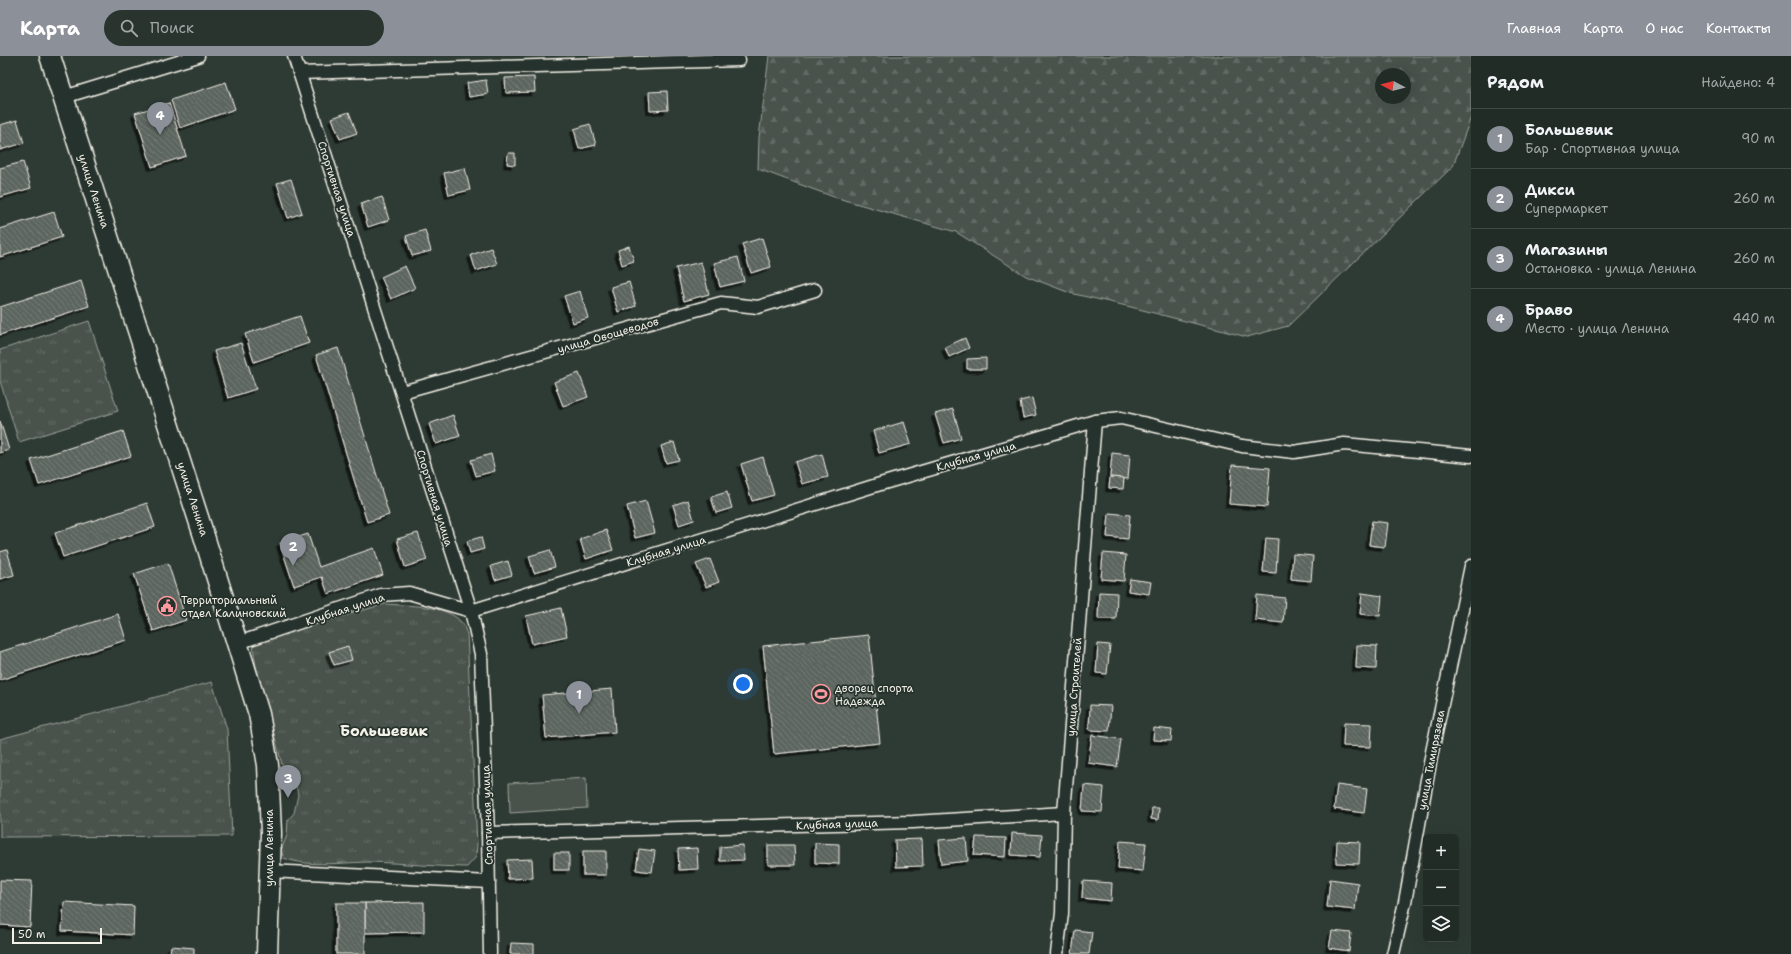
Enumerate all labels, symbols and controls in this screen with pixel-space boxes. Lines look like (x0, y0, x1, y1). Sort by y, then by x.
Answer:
search box (104, 10, 384, 46)
text: Карта (20, 16, 80, 41)
icon: search (118, 17, 140, 39)
text: Поиск (150, 18, 194, 38)
text: Главная (1507, 19, 1561, 37)
text: Карта (1583, 19, 1623, 37)
text: О нас (1645, 19, 1684, 37)
text: Контакты (1706, 19, 1771, 37)
north arrow (1375, 68, 1411, 104)
text: Рядом (1487, 71, 1544, 93)
text: Найдено: 4 (1701, 74, 1775, 91)
pin: 4 (147, 102, 173, 135)
text: Большевик (1525, 120, 1613, 140)
text: 1 (1497, 130, 1503, 147)
text: 90 m (1741, 130, 1775, 147)
street label: Спортивная улица (314, 139, 359, 239)
text: Бар · Спортивная улица (1525, 140, 1679, 157)
street label: улица Ленина (74, 152, 113, 230)
text: Дикси (1525, 180, 1575, 200)
text: 2 (1495, 190, 1505, 207)
text: 260 m (1733, 190, 1775, 207)
text: Супермаркет (1525, 200, 1608, 217)
text: Магазины (1525, 240, 1608, 260)
text: 3 (1495, 250, 1505, 267)
text: 260 m (1733, 250, 1775, 267)
text: Остановка · улица Ленина (1525, 260, 1696, 277)
text: Браво (1525, 300, 1573, 320)
text: 4 (1495, 310, 1505, 327)
text: 440 m (1733, 310, 1775, 327)
street label: улица Овощеводов (556, 314, 661, 357)
text: Место · улица Ленина (1525, 320, 1669, 337)
street label: Клубная улица (935, 438, 1018, 475)
street label: Спортивная улица (413, 448, 456, 548)
street label: улица Ленина (173, 460, 212, 538)
street label: Клубная улица (625, 532, 708, 571)
pin: 2 (280, 533, 306, 566)
street label: Клубная улица (304, 590, 387, 629)
place label: Территориальный отдел Калиновский (181, 593, 286, 621)
public building icon: Территориальный отдел Калиновский (156, 595, 178, 617)
street label: улица Строителей (1064, 637, 1085, 737)
your location (733, 674, 753, 694)
pin: 1 (566, 681, 592, 714)
place label: дворец спорта Надежда (835, 681, 914, 709)
sports icon: дворец спорта Надежда (810, 683, 832, 705)
street label: улица Тимирязева (1414, 708, 1449, 812)
district label: Большевик (340, 721, 429, 741)
pin: 3 (275, 765, 301, 798)
street label: Спортивная улица (478, 765, 497, 865)
street label: улица Ленина (262, 809, 277, 887)
street label: Клубная улица (796, 816, 878, 833)
map controls (1423, 834, 1459, 942)
button: + (1423, 834, 1459, 870)
button: − (1423, 870, 1459, 906)
button: layers (1423, 906, 1459, 942)
scale bar (12, 926, 102, 945)
text: 50 m (18, 927, 46, 942)

